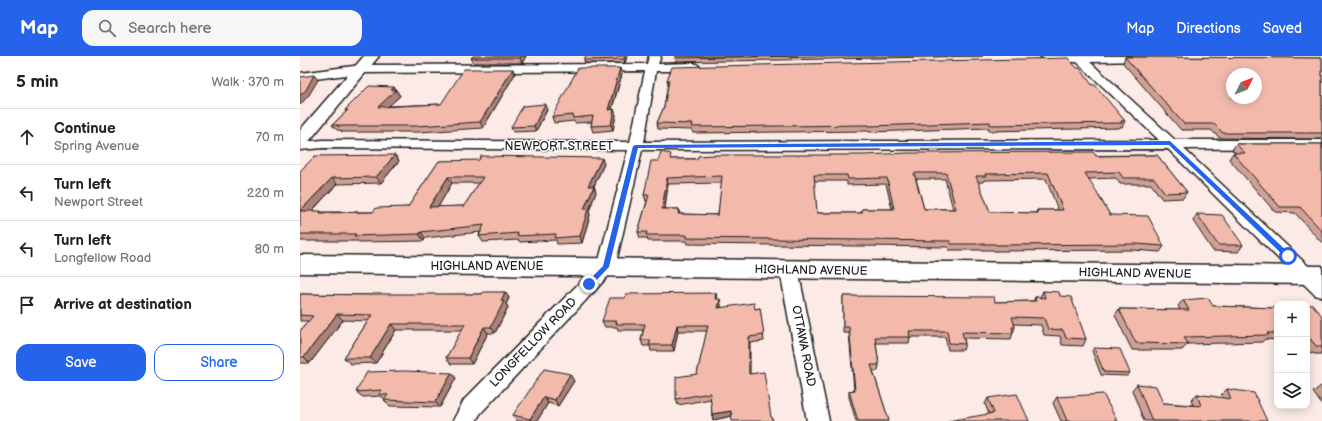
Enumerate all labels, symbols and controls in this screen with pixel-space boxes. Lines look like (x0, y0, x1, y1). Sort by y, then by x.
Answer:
search box (82, 10, 362, 46)
text: Map (20, 17, 58, 40)
icon: search (96, 17, 118, 39)
text: Search here (128, 19, 211, 38)
text: Map (1126, 20, 1154, 37)
text: Directions (1176, 20, 1241, 37)
text: Saved (1263, 20, 1302, 37)
north arrow (1226, 68, 1262, 104)
text: 5 min (16, 72, 59, 92)
text: Walk · 370 m (211, 74, 284, 90)
text: Continue (54, 119, 116, 138)
icon: ahead (16, 126, 38, 148)
text: 70 m (256, 129, 284, 145)
text: Spring Avenue (54, 138, 139, 154)
street label: NEWPORT STREET (504, 139, 614, 154)
text: Turn left (54, 175, 111, 194)
icon: left (16, 182, 38, 204)
text: 220 m (247, 185, 284, 201)
text: Newport Street (54, 194, 143, 210)
text: Turn left (54, 231, 111, 250)
icon: left (16, 238, 38, 260)
text: 80 m (255, 241, 284, 257)
route start (1279, 247, 1297, 265)
text: Longfellow Road (54, 250, 151, 266)
street label: HIGHLAND AVENUE (431, 259, 544, 274)
street label: HIGHLAND AVENUE (754, 262, 868, 279)
street label: HIGHLAND AVENUE (1078, 265, 1192, 282)
route end (580, 275, 598, 293)
icon: arrive (16, 294, 38, 316)
street label: LONGFELLOW ROAD (487, 294, 580, 390)
text: Arrive at destination (54, 295, 192, 314)
map controls (1274, 301, 1310, 409)
button: + (1274, 301, 1310, 337)
street label: OTTAWA ROAD (788, 304, 819, 388)
button: − (1274, 337, 1310, 373)
button: Save (16, 344, 146, 381)
button: Share (154, 344, 284, 381)
button: layers (1274, 373, 1310, 409)

